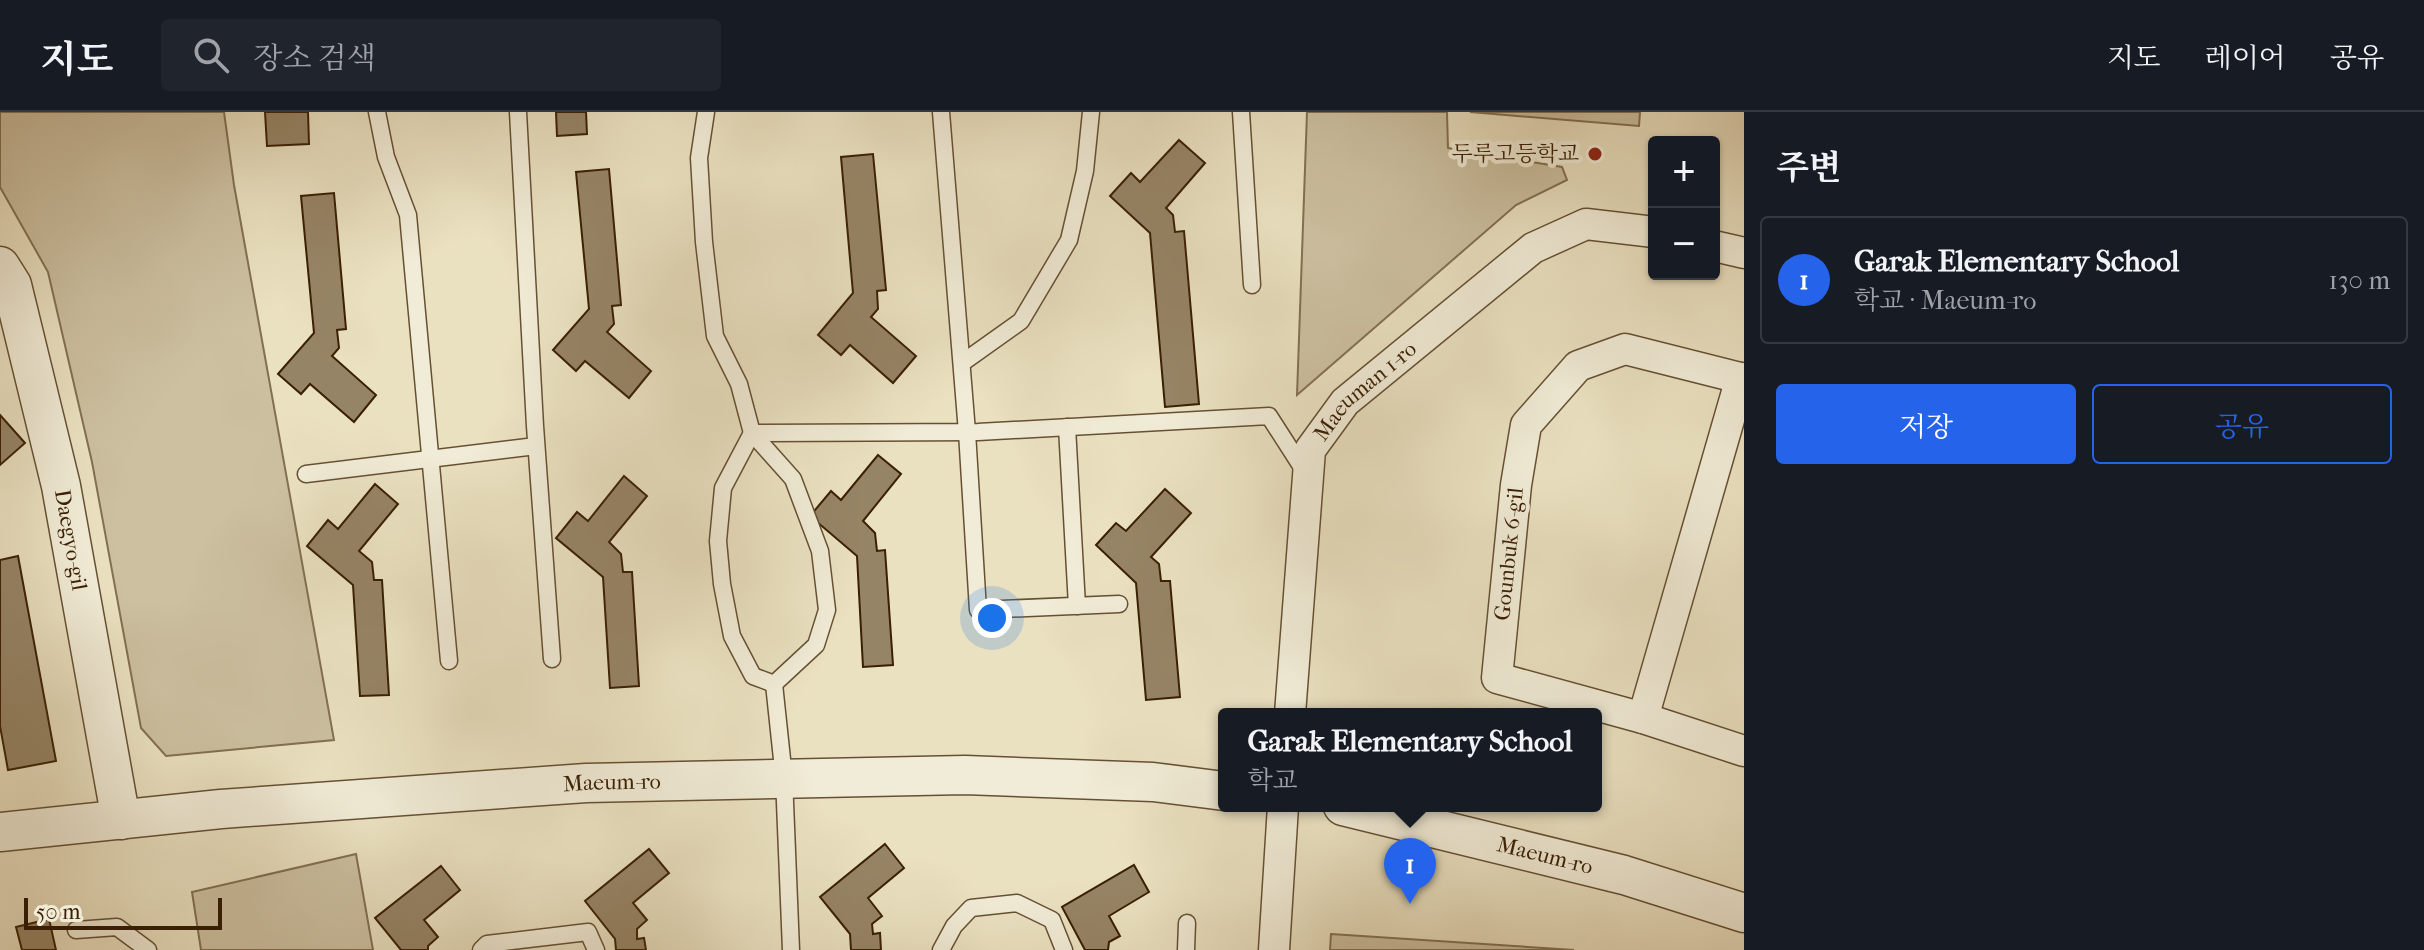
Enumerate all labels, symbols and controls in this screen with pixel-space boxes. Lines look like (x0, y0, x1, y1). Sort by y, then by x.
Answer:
search box (161, 19, 721, 91)
icon: search (189, 33, 233, 77)
text: 지도 (40, 37, 113, 82)
text: 장소 검색 (253, 41, 376, 76)
text: 지도 (2107, 41, 2161, 74)
text: 레이어 (2205, 41, 2286, 74)
text: 공유 (2330, 41, 2384, 74)
map controls (1648, 136, 1720, 280)
button: + (1648, 136, 1720, 208)
place label: 두루고등학교 (1451, 141, 1579, 167)
marker: 두루고등학교 (1586, 145, 1604, 163)
text: 주변 (1776, 148, 1842, 188)
button: − (1648, 208, 1720, 280)
text: Garak Elementary School (1854, 244, 2179, 279)
text: 1 (1799, 265, 1809, 296)
text: 130 m (2329, 265, 2390, 296)
text: 학교 · Maeum-ro (1854, 285, 2036, 316)
street label: Maeuman 1-ro (1308, 336, 1422, 446)
button: 저장 (1776, 384, 2076, 464)
button: 공유 (2092, 384, 2392, 464)
street label: Gounbuk 6-gil (1489, 486, 1529, 622)
street label: Daegyo-gil (49, 487, 93, 592)
your location (972, 598, 1012, 638)
popup (1218, 708, 1602, 812)
text: Garak Elementary School (1247, 724, 1573, 759)
text: 학교 (1247, 765, 1298, 796)
street label: Maeum-ro (562, 768, 661, 798)
street label: Maeum-ro (1494, 831, 1596, 880)
pin: 1 (1384, 838, 1436, 904)
scale bar (24, 894, 222, 930)
text: 50 m (36, 899, 81, 925)

